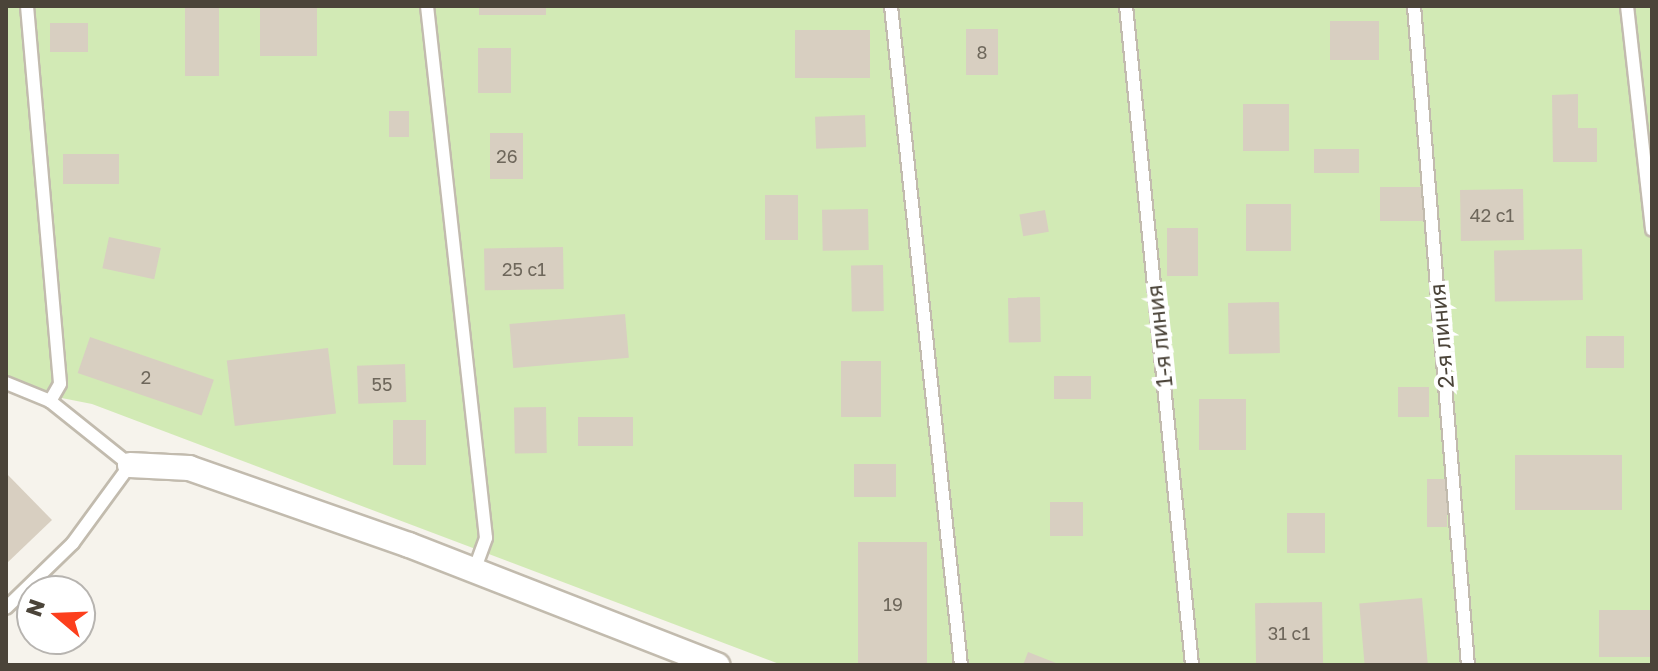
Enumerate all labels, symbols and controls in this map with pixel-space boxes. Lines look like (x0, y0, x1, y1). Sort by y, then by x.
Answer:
house number: 8 (977, 41, 987, 63)
house number: 26 (496, 145, 518, 167)
house number: 42 с1 (1470, 204, 1514, 226)
house number: 25 с1 (502, 258, 546, 280)
street label: 2-я линия (1423, 283, 1459, 389)
street label: 1-я линия (1141, 284, 1177, 388)
house number: 2 (141, 366, 151, 388)
house number: 55 (372, 373, 392, 395)
north arrow (16, 575, 96, 655)
house number: 19 (883, 593, 903, 615)
text: N (19, 595, 50, 620)
house number: 31 с1 (1268, 622, 1310, 644)

